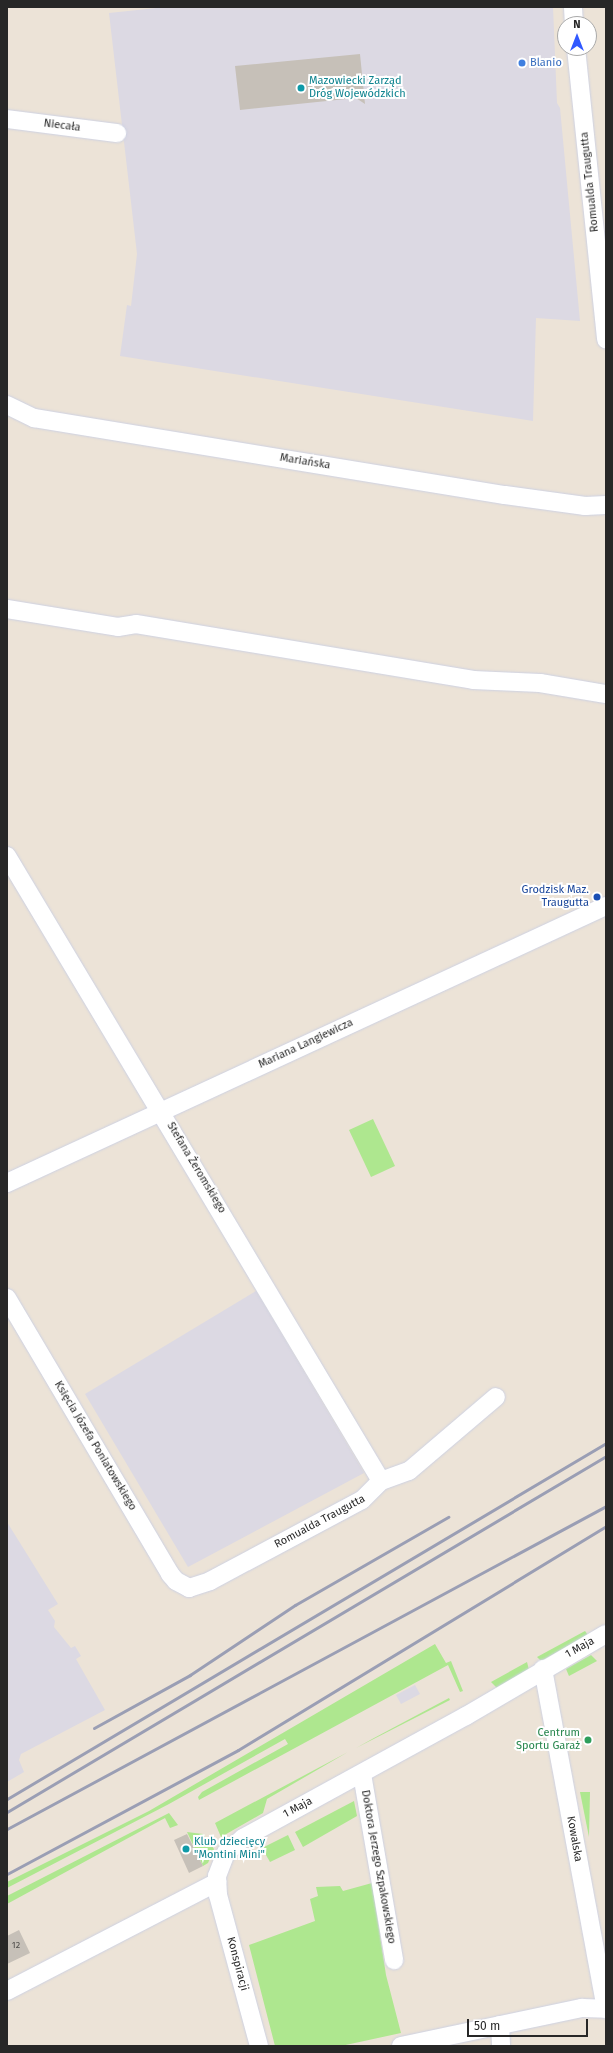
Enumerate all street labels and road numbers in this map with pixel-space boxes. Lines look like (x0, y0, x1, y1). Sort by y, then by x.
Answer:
street label: Niecała (43, 117, 81, 135)
street label: Romualda Traugutta (578, 131, 602, 233)
street label: Mariańska (279, 451, 331, 473)
street label: Mariana Langiewicza (257, 1016, 355, 1072)
street label: Stefana Żeromskiego (164, 1120, 228, 1216)
street label: Księcia Józefa Poniatowskiego (51, 1379, 139, 1513)
street label: Romualda Traugutta (272, 1493, 368, 1551)
street label: 1 Maja (563, 1635, 597, 1661)
street label: Doktora Jerzego Szpakowskiego (358, 1789, 398, 1945)
street label: 1 Maja (281, 1795, 315, 1821)
street label: Kowalska (563, 1815, 585, 1863)
street label: Konspiracji (223, 1936, 251, 1992)

